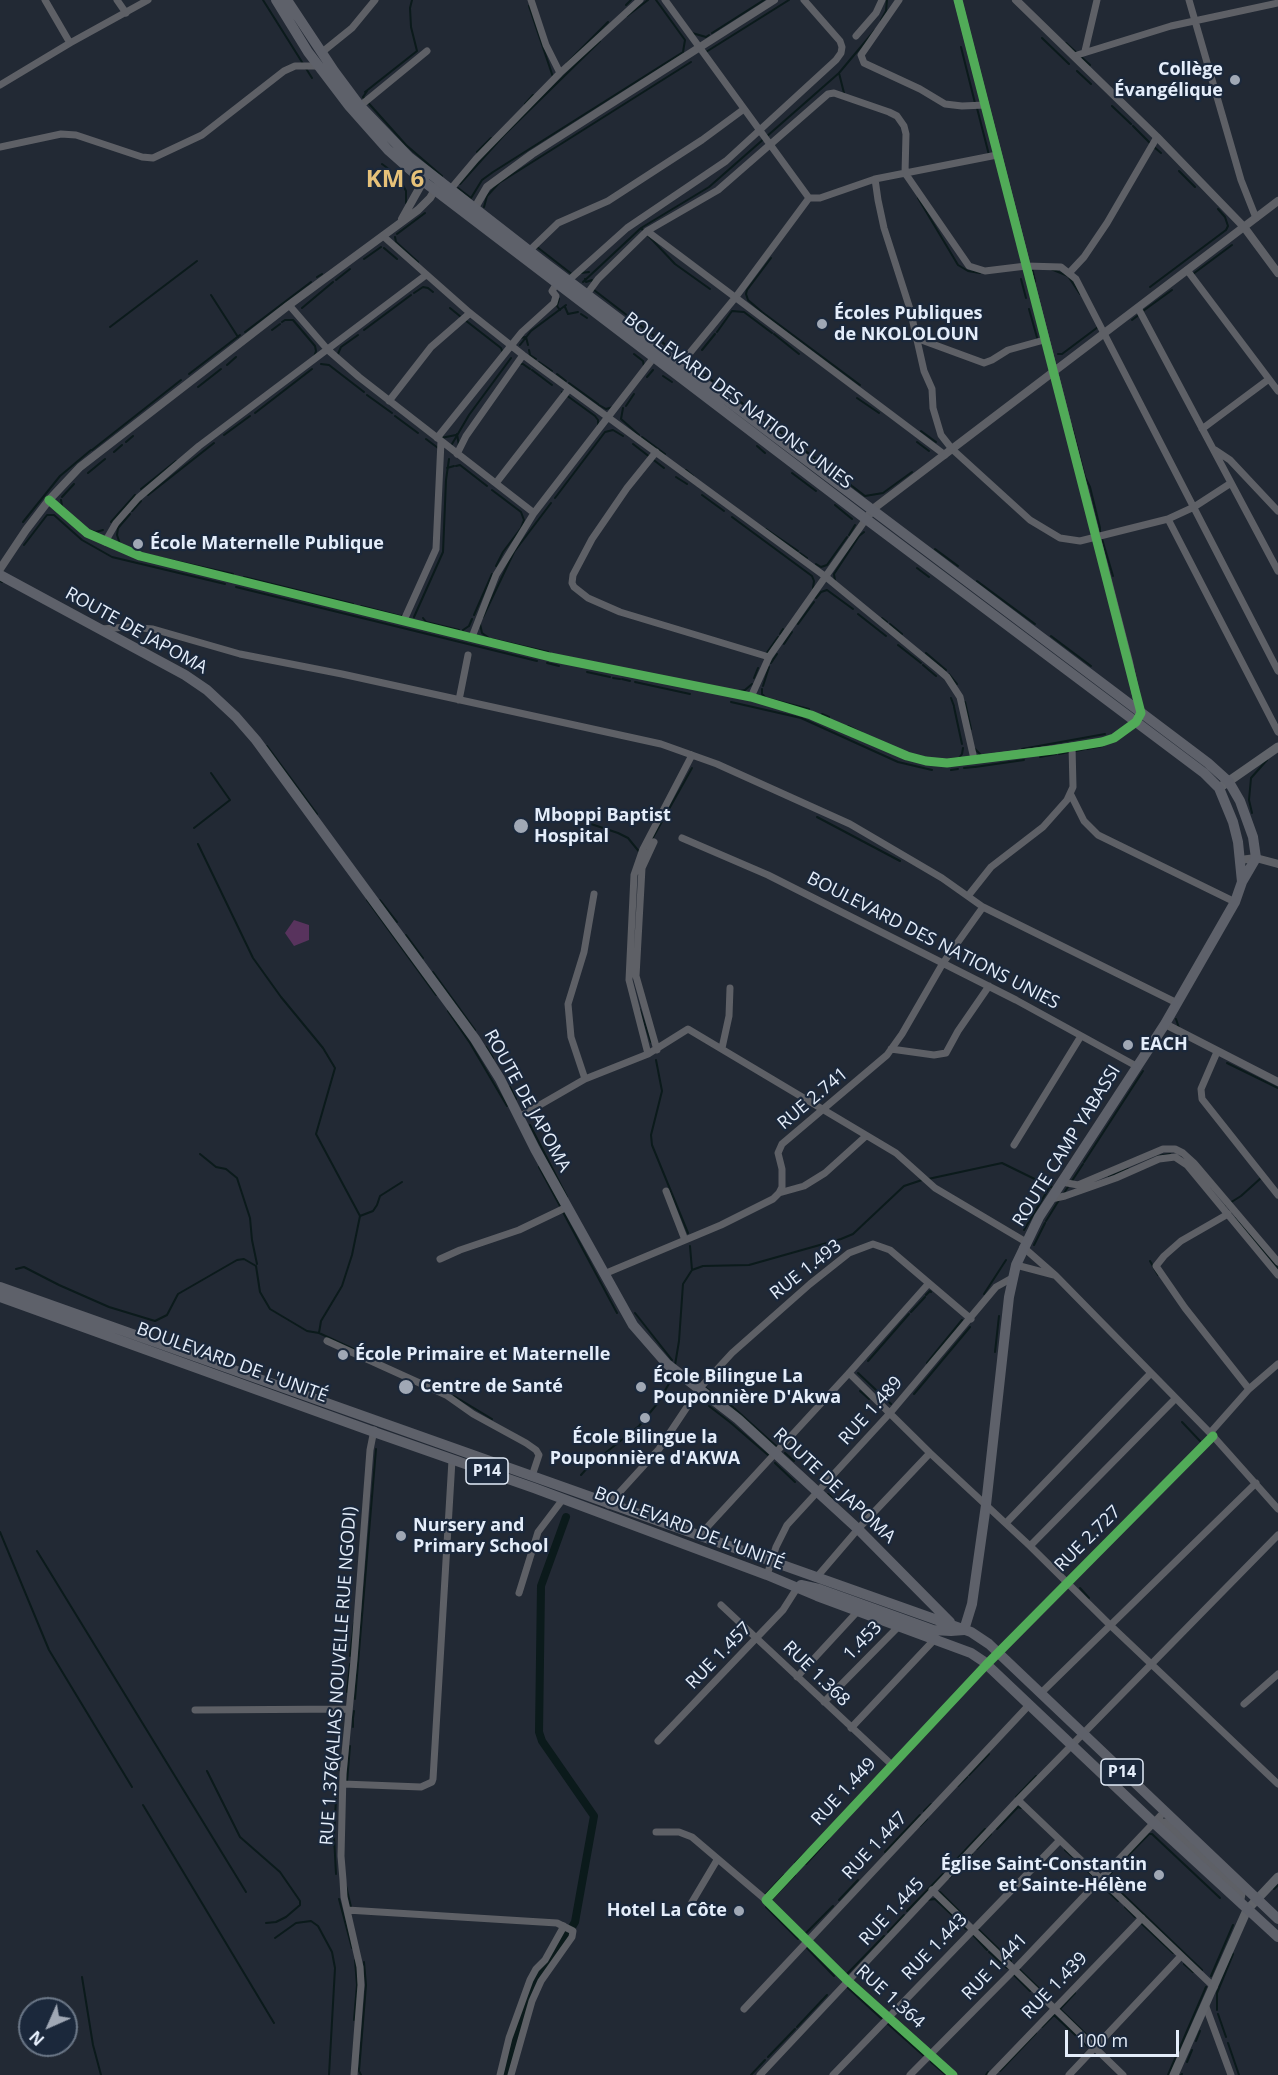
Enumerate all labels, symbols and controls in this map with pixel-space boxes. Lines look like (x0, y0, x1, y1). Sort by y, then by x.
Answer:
place label: Collège Évangélique (1114, 59, 1223, 101)
marker: Collège Évangélique (1228, 73, 1242, 87)
district label: KM 6 (366, 166, 424, 194)
place label: Écoles Publiques de NKOLOLOUN (834, 303, 983, 346)
street label: BOULEVARD DES NATIONS UNIES (620, 308, 856, 494)
marker: Écoles Publiques de NKOLOLOUN (815, 317, 829, 331)
place label: École Maternelle Publique (150, 533, 384, 555)
marker: École Maternelle Publique (131, 537, 145, 551)
street label: ROUTE DE JAPOMA (61, 583, 211, 679)
place label: Mboppi Baptist Hospital (534, 805, 671, 848)
marker: Mboppi Baptist Hospital (512, 817, 530, 835)
street label: BOULEVARD DES NATIONS UNIES (803, 868, 1063, 1014)
street label: ROUTE DE JAPOMA (479, 1026, 575, 1176)
place label: EACH (1140, 1034, 1188, 1056)
marker: EACH (1121, 1038, 1135, 1052)
street label: ROUTE CAMP YABASSI (1008, 1061, 1126, 1231)
street label: RUE 2.741 (774, 1063, 852, 1135)
street label: RUE 1.493 (766, 1235, 846, 1305)
street label: BOULEVARD DE L'UNITÉ (133, 1318, 331, 1408)
place label: École Primaire et Maternelle (355, 1344, 610, 1366)
marker: École Primaire et Maternelle (336, 1348, 350, 1362)
place label: École Bilingue La Pouponnière D'Akwa (653, 1366, 841, 1408)
street label: RUE 1.489 (835, 1372, 907, 1450)
place label: Centre de Santé (420, 1376, 563, 1398)
marker: Centre de Santé (397, 1378, 415, 1396)
marker: École Bilingue La Pouponnière D'Akwa (634, 1380, 648, 1394)
marker: École Bilingue la Pouponnière d'AKWA (638, 1411, 652, 1425)
street label: ROUTE DE JAPOMA (768, 1424, 900, 1548)
place label: École Bilingue la Pouponnière d'AKWA (550, 1427, 740, 1470)
road number: P14 (466, 1458, 508, 1484)
street label: BOULEVARD DE L'UNITÉ (591, 1483, 787, 1575)
street label: RUE 2.727 (1050, 1501, 1126, 1577)
street label: RUE 1.376(ALIAS NOUVELLE RUE NGODI) (316, 1506, 362, 1846)
place label: Nursery and Primary School (413, 1515, 548, 1558)
marker: Nursery and Primary School (394, 1529, 408, 1543)
street label: 1.453 (839, 1617, 887, 1665)
street label: RUE 1.457 (682, 1618, 756, 1694)
street label: RUE 1.368 (778, 1637, 854, 1711)
street label: RUE 1.449 (807, 1754, 881, 1830)
road number: P14 (1101, 1759, 1143, 1785)
street label: RUE 1.447 (838, 1808, 912, 1884)
place label: Église Saint-Constantin et Sainte-Hélène (941, 1854, 1147, 1896)
marker: Église Saint-Constantin et Sainte-Hélène (1152, 1868, 1166, 1882)
street label: RUE 1.445 (855, 1874, 929, 1950)
place label: Hotel La Côte (607, 1900, 727, 1922)
marker: Hotel La Côte (732, 1904, 746, 1918)
street label: RUE 1.443 (898, 1909, 972, 1985)
street label: RUE 1.441 (958, 1929, 1032, 2005)
street label: RUE 1.439 (1018, 1948, 1092, 2024)
street label: RUE 1.364 (851, 1961, 929, 2033)
north arrow (18, 1997, 78, 2057)
scale bar (1068, 2018, 1182, 2056)
text: N (24, 2026, 49, 2051)
text: 100 m (1076, 2028, 1128, 2052)

